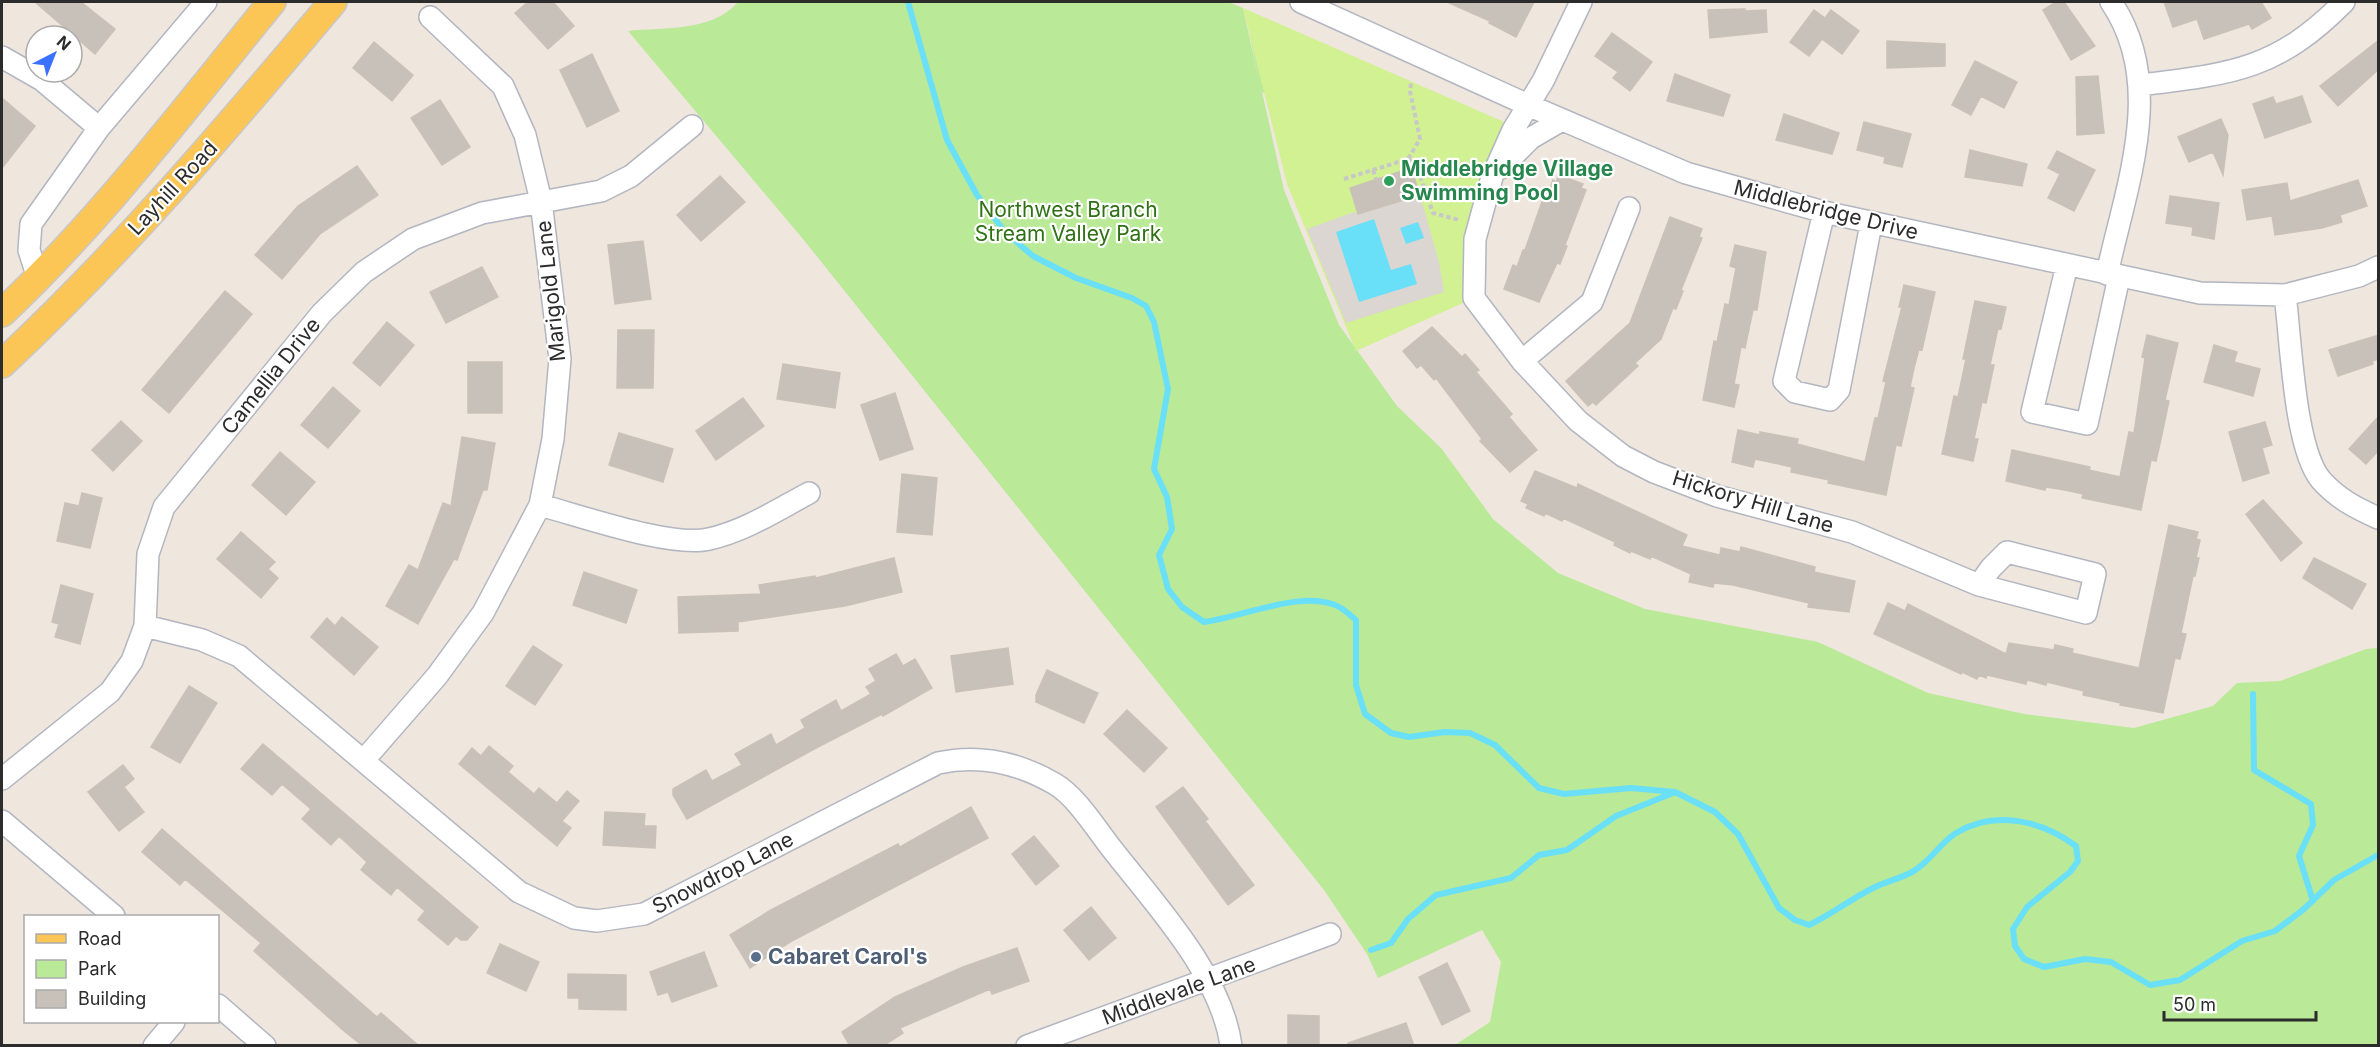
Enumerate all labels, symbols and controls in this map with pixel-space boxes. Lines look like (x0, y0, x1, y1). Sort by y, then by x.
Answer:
north arrow (24, 24, 84, 84)
text: N (53, 31, 75, 54)
street label: Layhill Road (123, 135, 223, 240)
place label: Middlebridge Village Swimming Pool (1401, 156, 1613, 205)
marker: Middlebridge Village Swimming Pool (1382, 174, 1396, 188)
street label: Middlebridge Drive (1731, 174, 1921, 245)
park label: Northwest Branch Stream Valley Park (975, 197, 1162, 246)
street label: Marigold Lane (531, 219, 570, 363)
street label: Camellia Drive (216, 312, 325, 439)
street label: Hickory Hill Lane (1669, 465, 1837, 538)
street label: Snowdrop Lane (648, 826, 798, 919)
legend (24, 915, 219, 1023)
text: Road (78, 928, 121, 949)
place label: Cabaret Carol's (768, 944, 928, 969)
marker: Cabaret Carol's (749, 950, 763, 964)
street label: Middlevale Lane (1099, 951, 1259, 1030)
text: Park (78, 958, 117, 979)
scale bar (2164, 984, 2316, 1022)
text: Building (78, 988, 146, 1009)
text: 50 m (2173, 994, 2216, 1015)

